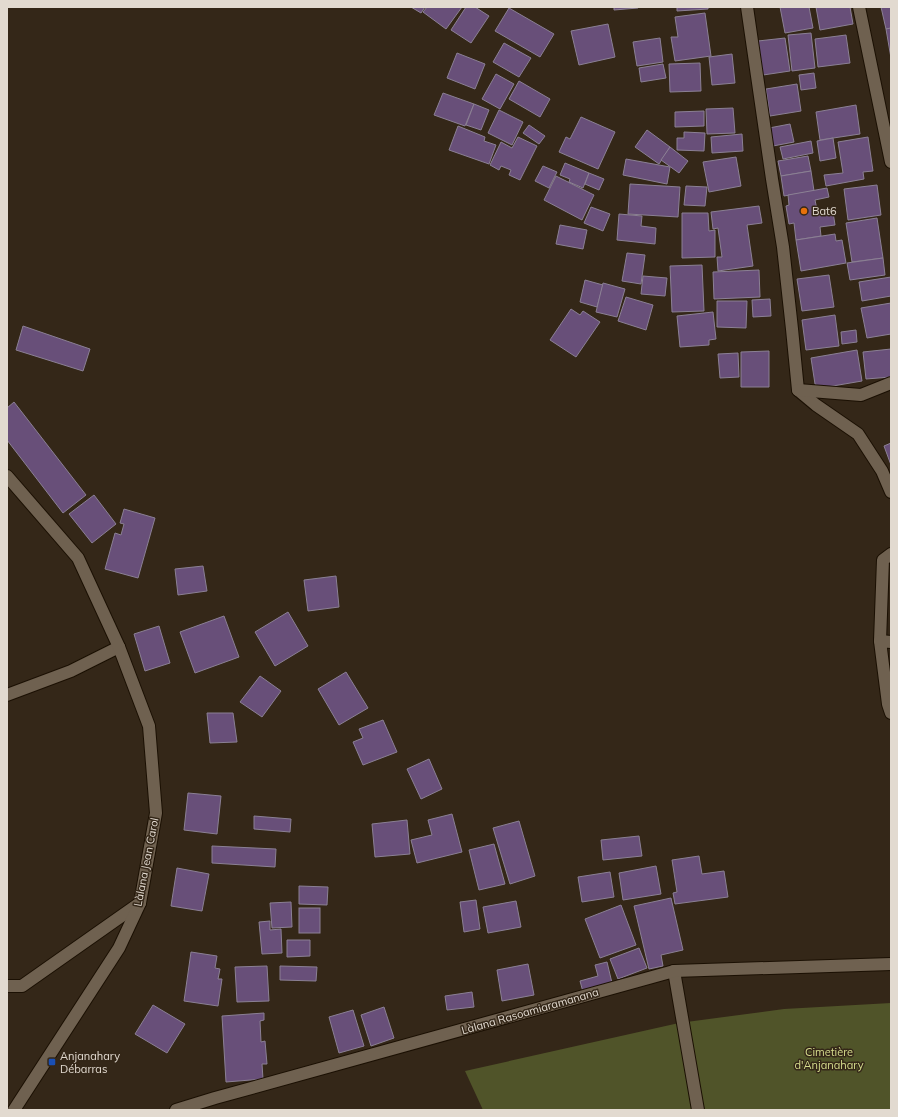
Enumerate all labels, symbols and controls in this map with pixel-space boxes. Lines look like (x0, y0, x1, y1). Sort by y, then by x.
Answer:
place label: Bat6 (812, 204, 837, 218)
marker: Bat6 (799, 206, 809, 216)
street label: Làlana Jean Carol (131, 816, 161, 908)
street label: Làlana Rasoamiaramanana (460, 985, 600, 1037)
park label: Cimetière d'Anjanahary (794, 1045, 864, 1072)
place label: Anjanahary Débarras (60, 1049, 120, 1076)
marker: Anjanahary Débarras (47, 1057, 57, 1067)

